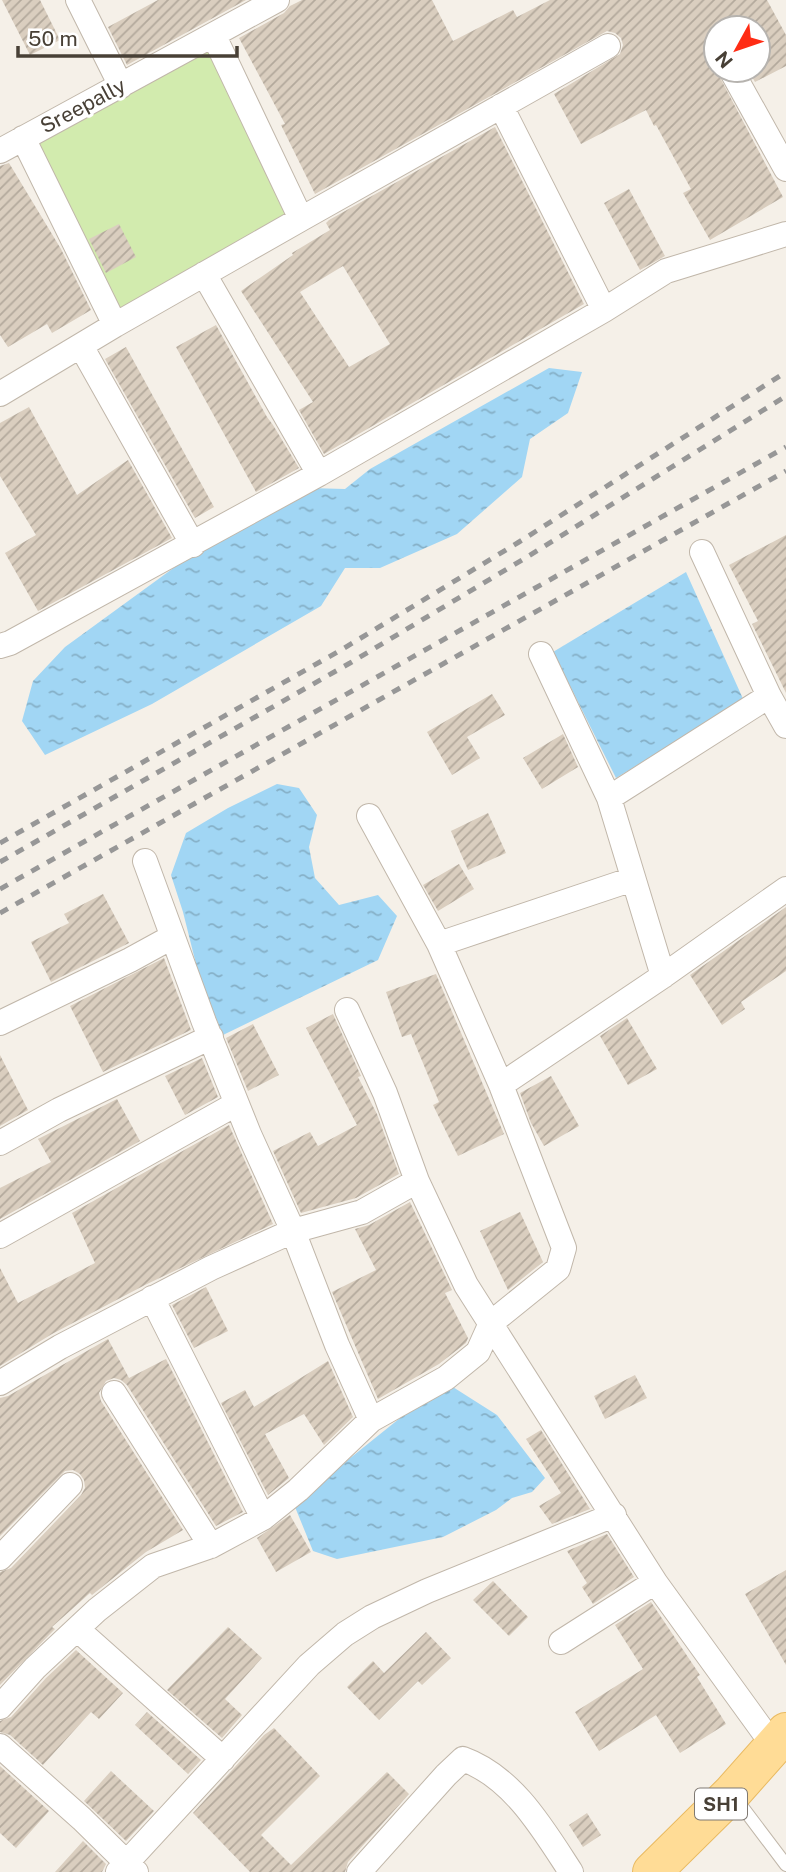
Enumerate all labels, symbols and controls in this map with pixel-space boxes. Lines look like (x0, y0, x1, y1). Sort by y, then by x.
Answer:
scale bar (18, 14, 236, 58)
north arrow (702, 14, 772, 84)
text: 50 m (28, 26, 78, 51)
text: N (711, 47, 737, 73)
street label: Sreepally (36, 73, 130, 138)
road number: SH1 (695, 1788, 747, 1820)

